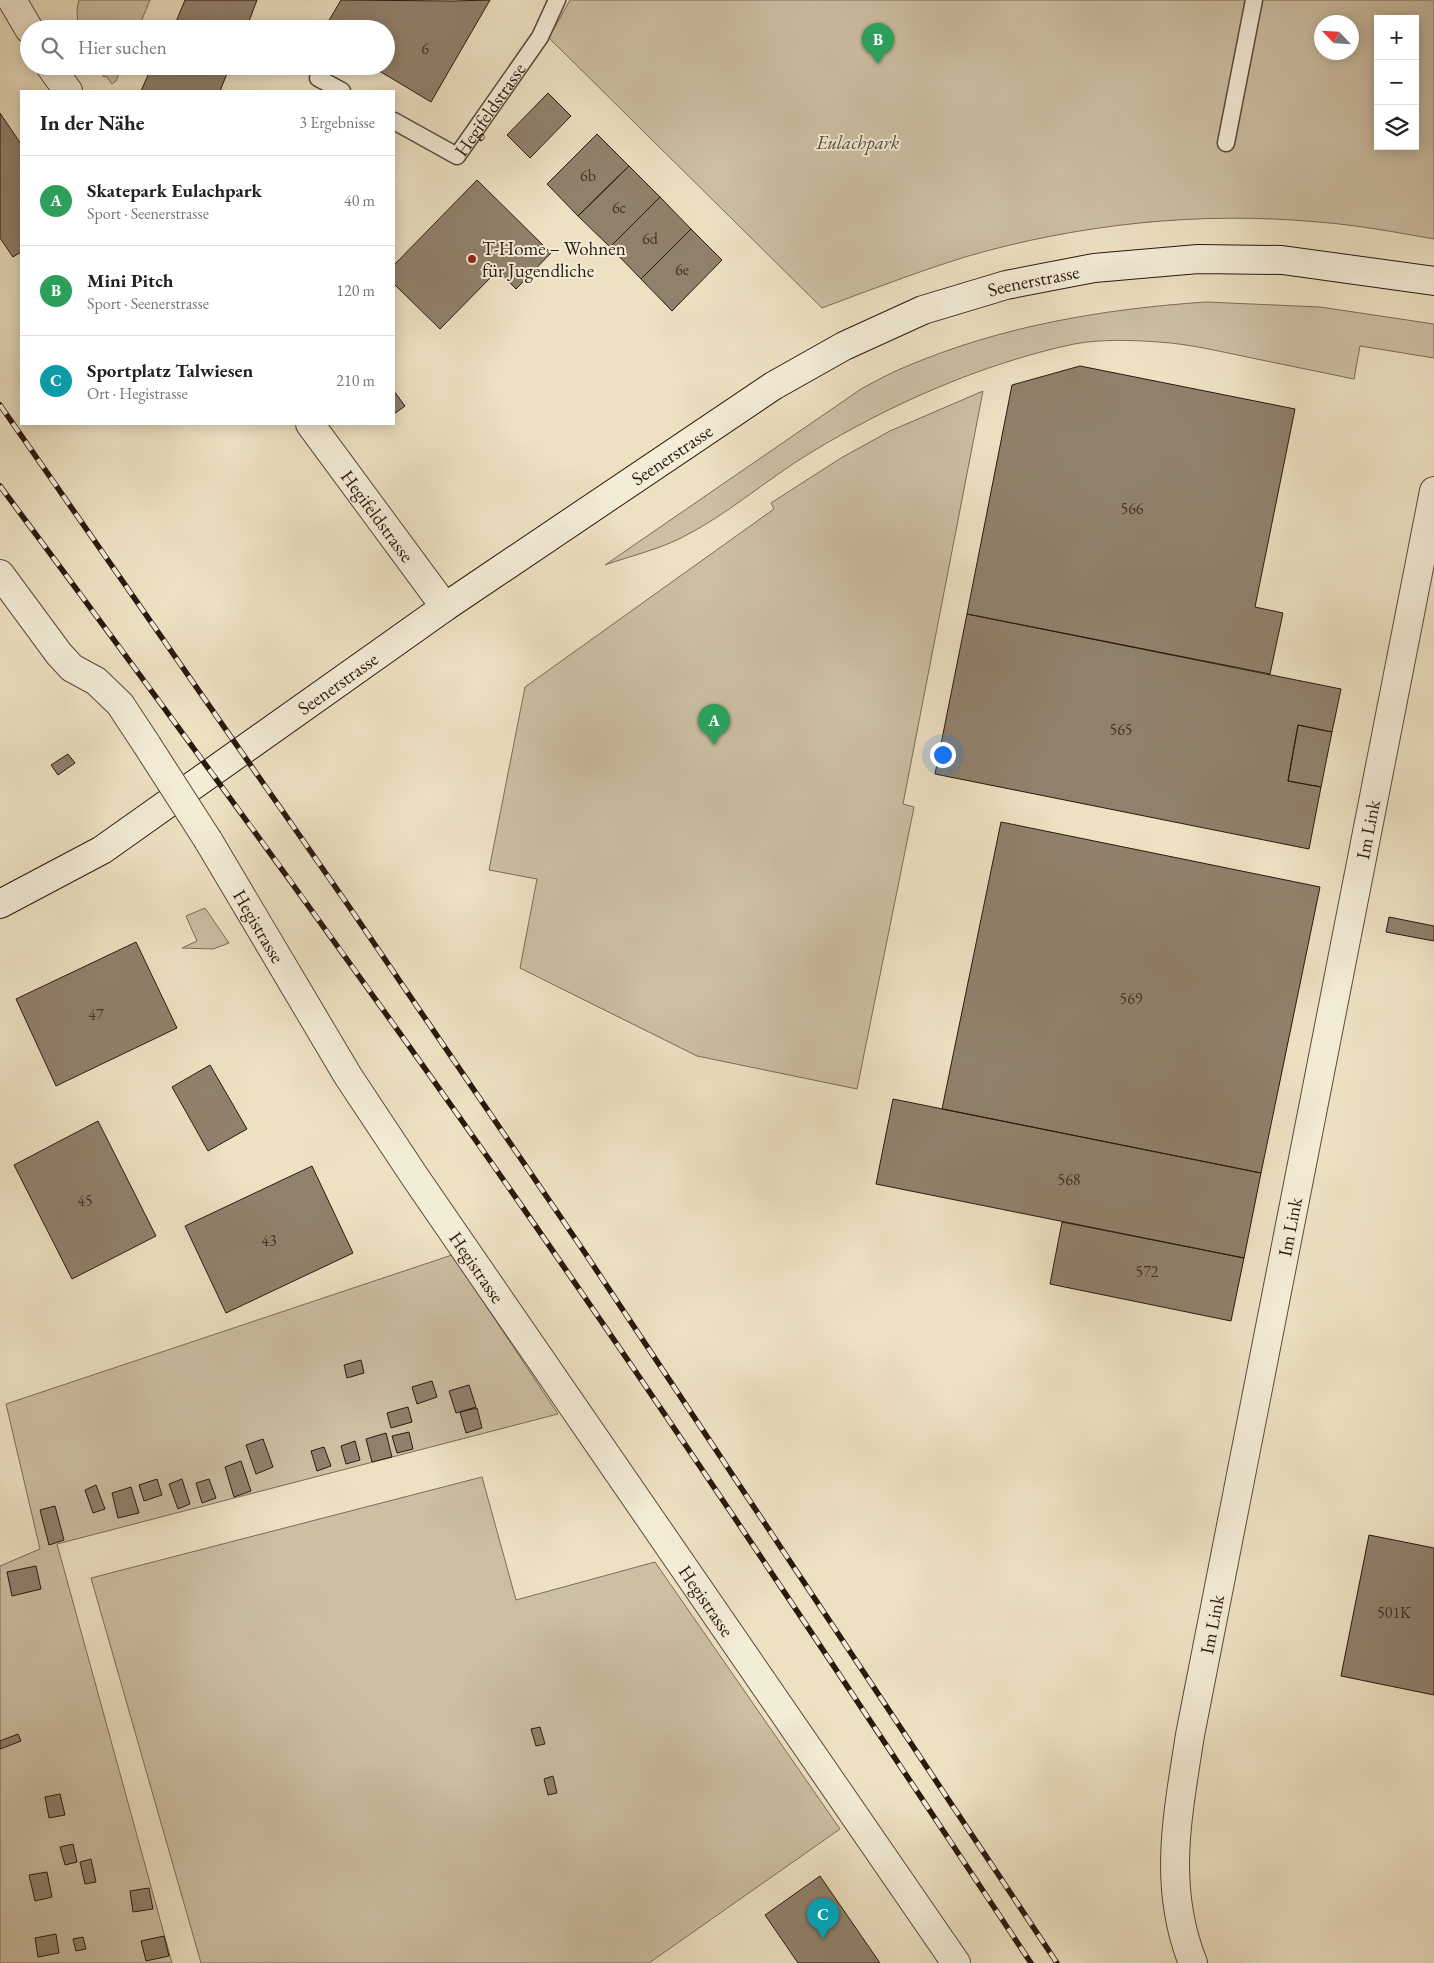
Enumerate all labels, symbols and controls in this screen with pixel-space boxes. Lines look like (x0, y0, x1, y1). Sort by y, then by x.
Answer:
north arrow (1314, 15, 1359, 60)
map controls (1374, 15, 1419, 150)
button: + (1374, 15, 1419, 60)
search box (20, 20, 395, 75)
pin: B (862, 23, 894, 64)
icon: search (38, 34, 66, 62)
text: Hier suchen (78, 35, 167, 60)
house number: 6 (421, 38, 429, 59)
street label: Hegifeldstrasse (448, 58, 531, 161)
button: − (1374, 60, 1419, 105)
button: layers (1374, 105, 1419, 150)
text: In der Nähe (40, 109, 145, 136)
text: 3 Ergebnisse (299, 112, 375, 133)
park label: Eulachpark (816, 130, 900, 155)
house number: 6b (580, 165, 596, 186)
text: Skatepark Eulachpark (87, 178, 262, 203)
text: A (50, 190, 62, 211)
text: 40 m (344, 190, 375, 211)
house number: 6c (612, 197, 626, 218)
text: Sport · Seenerstrasse (87, 203, 209, 224)
house number: 6d (642, 228, 659, 249)
place label: T-Home – Wohnen für Jugendliche (482, 236, 626, 283)
marker: T-Home – Wohnen für Jugendliche (466, 253, 478, 265)
house number: 6e (675, 259, 689, 280)
street label: Seenerstrasse (984, 259, 1081, 302)
text: Mini Pitch (87, 268, 173, 293)
text: B (51, 280, 61, 301)
text: 120 m (336, 280, 375, 301)
text: Sport · Seenerstrasse (87, 293, 209, 314)
text: Sportplatz Talwiesen (87, 358, 253, 383)
text: C (50, 370, 62, 391)
text: 210 m (336, 370, 375, 391)
text: Ort · Hegistrasse (87, 383, 188, 404)
street label: Seenerstrasse (626, 418, 717, 491)
street label: Hegifeldstrasse (335, 465, 420, 567)
house number: 566 (1120, 498, 1144, 519)
street label: Seenerstrasse (292, 646, 383, 720)
pin: A (698, 704, 730, 745)
house number: 565 (1109, 719, 1133, 740)
your location (930, 742, 956, 768)
street label: Im Link (1350, 797, 1386, 861)
street label: Hegistrasse (227, 885, 291, 967)
house number: 569 (1119, 988, 1143, 1009)
house number: 47 (88, 1004, 104, 1025)
house number: 568 (1057, 1169, 1081, 1190)
house number: 45 (77, 1190, 93, 1211)
street label: Im Link (1272, 1194, 1308, 1259)
street label: Hegistrasse (444, 1226, 510, 1308)
house number: 43 (261, 1230, 277, 1251)
house number: 572 (1135, 1261, 1159, 1282)
street label: Hegistrasse (673, 1560, 740, 1641)
street label: Im Link (1194, 1592, 1230, 1656)
house number: 501K (1377, 1602, 1412, 1623)
pin: C (807, 1898, 839, 1939)

